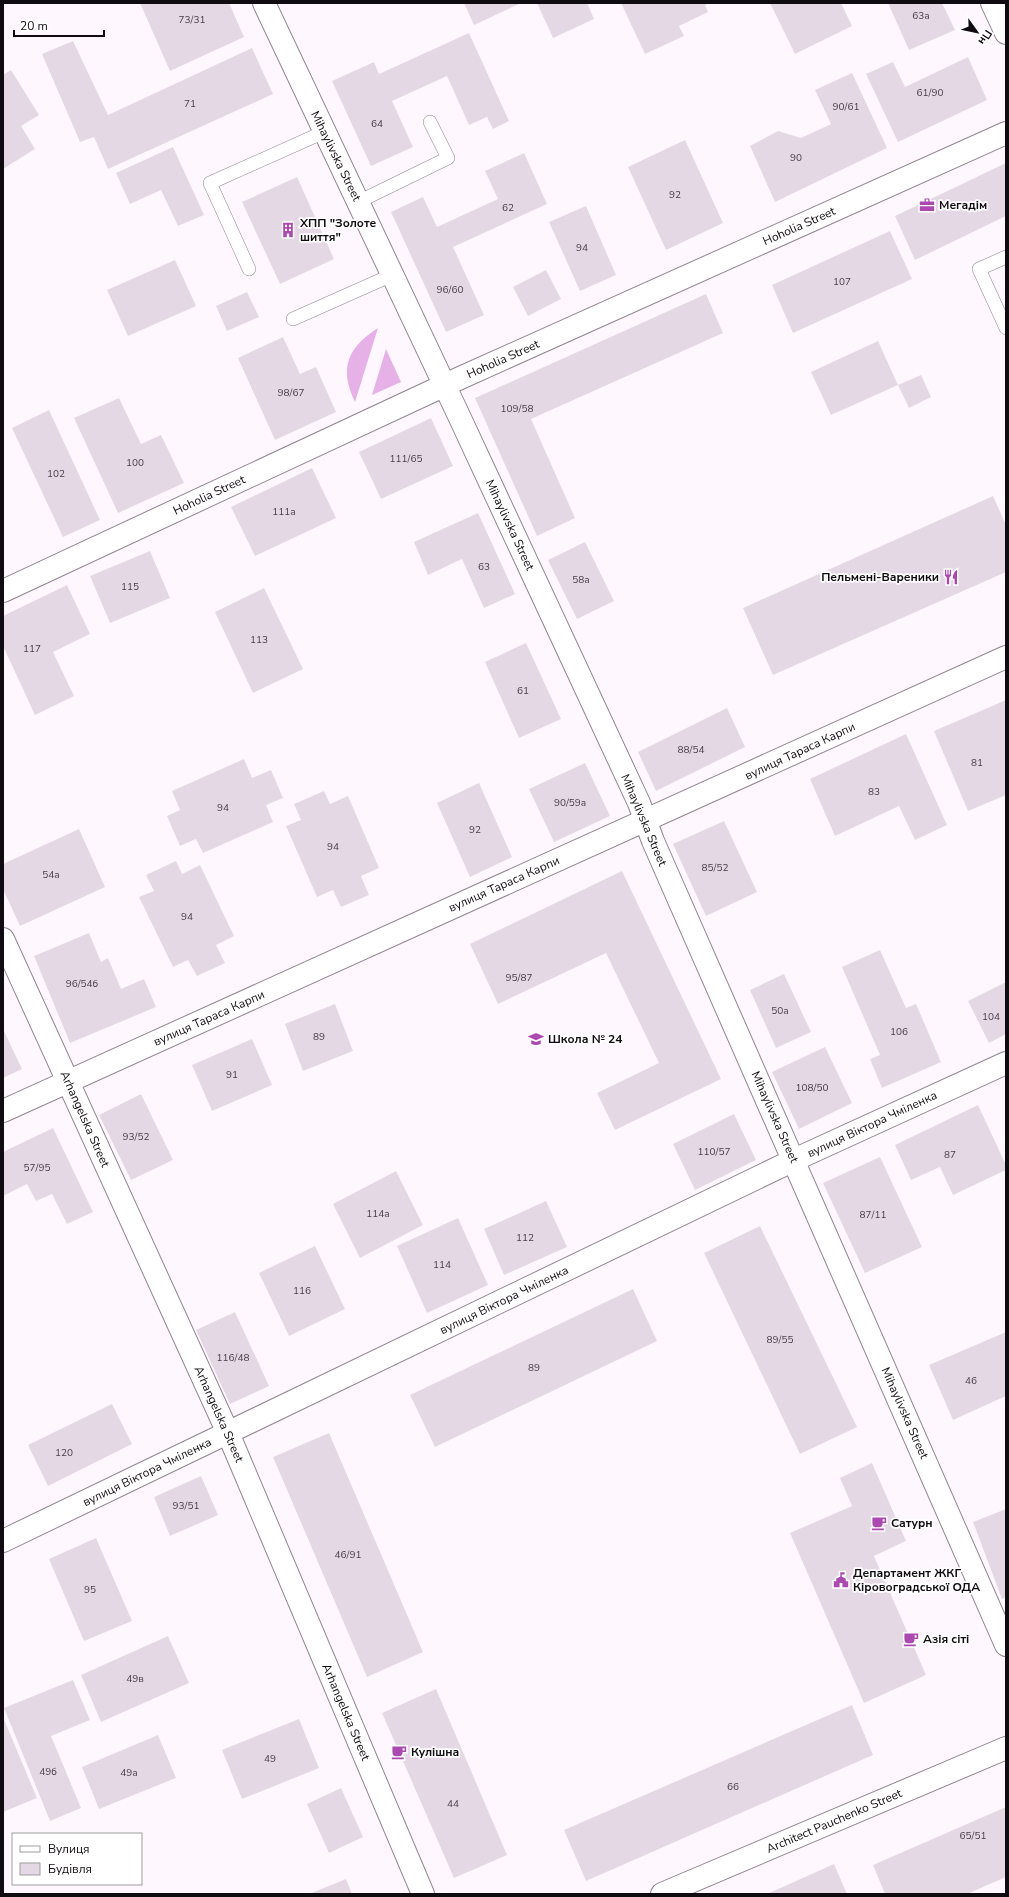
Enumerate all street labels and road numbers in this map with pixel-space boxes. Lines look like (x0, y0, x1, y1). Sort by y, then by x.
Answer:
street label: Mihaylivska Street (307, 108, 365, 205)
street label: Hoholia Street (760, 203, 839, 249)
street label: Hoholia Street (464, 336, 543, 382)
street label: Hoholia Street (170, 471, 248, 519)
street label: Mihaylivska Street (482, 477, 538, 574)
street label: вулиця Тараса Карпи (742, 718, 858, 784)
street label: Mihaylivska Street (617, 771, 671, 869)
street label: вулиця Тараса Карпи (446, 852, 562, 916)
street label: вулиця Тараса Карпи (151, 986, 267, 1050)
street label: Arhangelska Street (57, 1068, 114, 1170)
street label: Mihaylivska Street (748, 1069, 803, 1166)
street label: вулиця Віктора Чміленка (805, 1087, 939, 1161)
street label: вулиця Віктора Чміленка (437, 1262, 571, 1338)
street label: Arhangelska Street (191, 1363, 248, 1465)
street label: Mihaylivska Street (878, 1365, 933, 1462)
street label: вулиця Віктора Чміленка (80, 1434, 214, 1510)
street label: Arhangelska Street (318, 1661, 374, 1764)
street label: Architect Pauchenko Street (764, 1785, 905, 1857)

